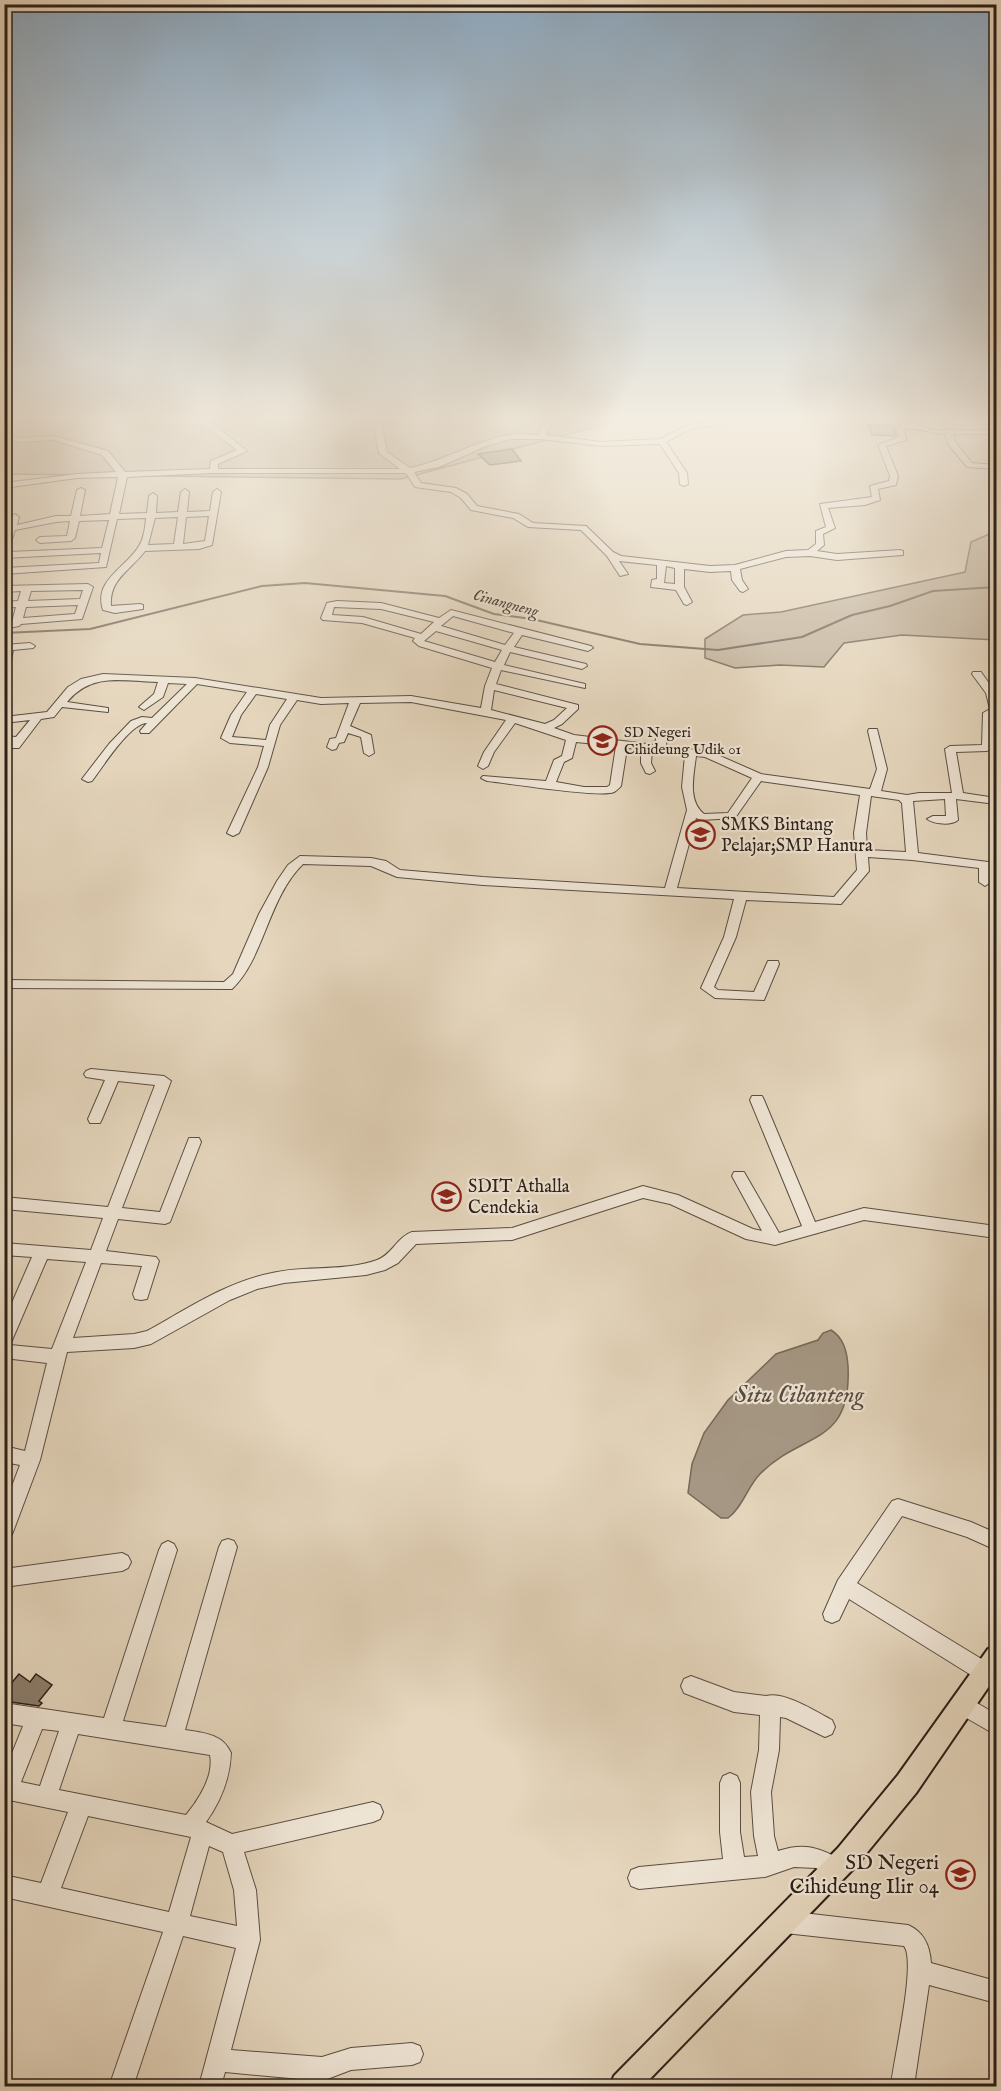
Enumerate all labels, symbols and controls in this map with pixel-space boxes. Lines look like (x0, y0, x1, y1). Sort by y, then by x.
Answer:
water label: Cinangneng (471, 586, 541, 622)
place label: SD Negeri Cihideung Udik 01 (624, 723, 741, 759)
school or university icon: SD Negeri Cihideung Udik 01 (587, 725, 619, 757)
place label: SMKS Bintang Pelajar;SMP Hanura (721, 814, 873, 858)
school or university icon: SMKS Bintang Pelajar;SMP Hanura (684, 818, 716, 850)
place label: SDIT Athalla Cendekia (468, 1176, 570, 1220)
school or university icon: SDIT Athalla Cendekia (431, 1180, 463, 1212)
water label: Situ Cibanteng (734, 1380, 864, 1411)
place label: SD Negeri Cihideung Ilir 04 (790, 1850, 940, 1901)
school or university icon: SD Negeri Cihideung Ilir 04 (944, 1858, 976, 1890)

